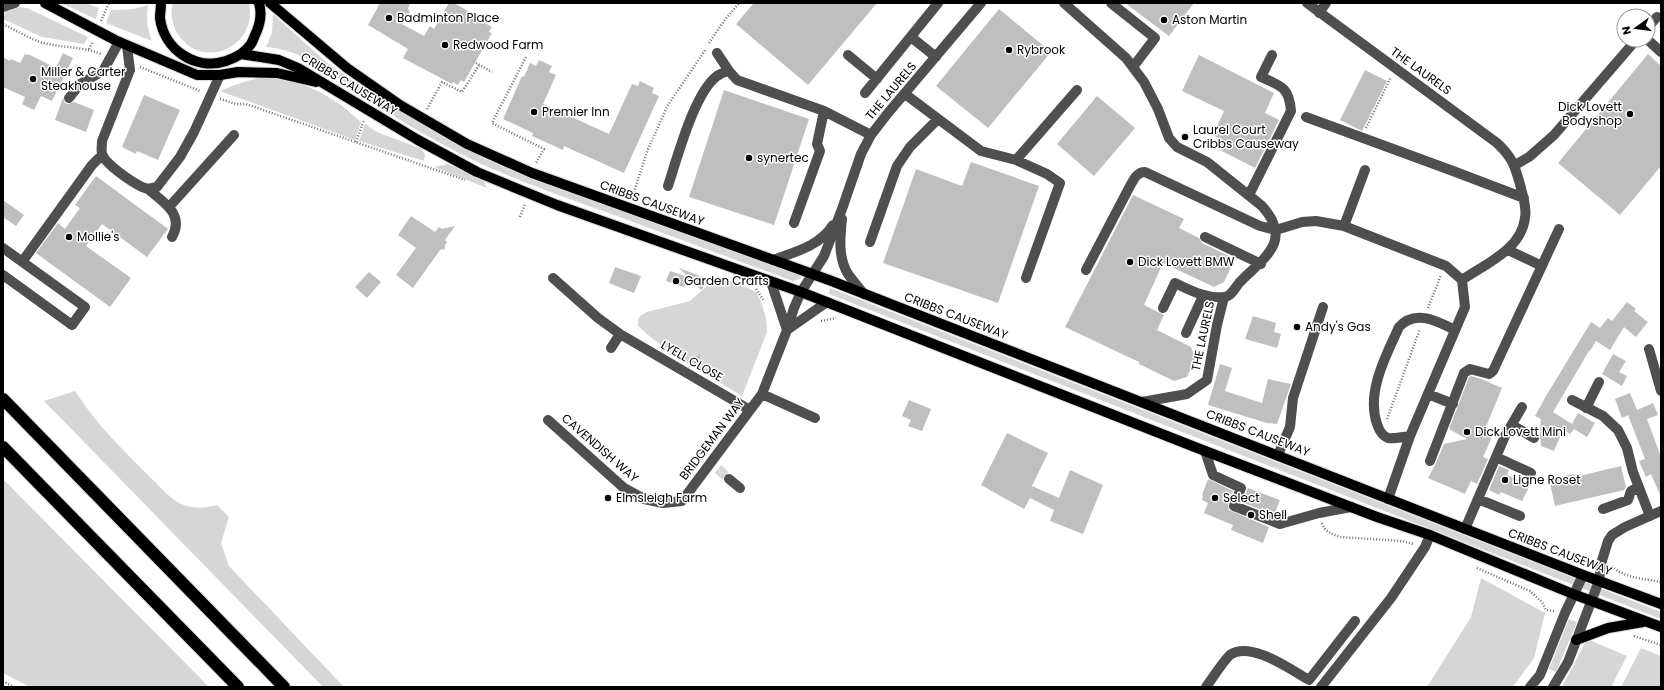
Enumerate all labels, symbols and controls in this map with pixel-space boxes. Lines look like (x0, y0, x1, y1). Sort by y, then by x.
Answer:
north arrow (1616, 8, 1656, 48)
place label: Badminton Place (397, 9, 499, 26)
place label: Aston Martin (1172, 11, 1247, 28)
marker: Badminton Place (384, 13, 394, 23)
marker: Aston Martin (1159, 15, 1169, 25)
text: N (1618, 24, 1635, 36)
place label: Redwood Farm (453, 36, 543, 53)
marker: Redwood Farm (440, 40, 450, 50)
place label: Rybrook (1017, 41, 1066, 58)
street label: THE LAURELS (1387, 43, 1455, 98)
marker: Rybrook (1004, 45, 1014, 55)
street label: CRIBBS CAUSEWAY (298, 48, 401, 119)
street label: THE LAURELS (861, 58, 920, 123)
place label: Miller & Carter Steakhouse (41, 63, 126, 94)
marker: Miller & Carter Steakhouse (28, 74, 38, 84)
place label: Dick Lovett Bodyshop (1558, 98, 1622, 129)
place label: Premier Inn (542, 103, 610, 120)
marker: Premier Inn (529, 107, 539, 117)
marker: Dick Lovett Bodyshop (1625, 109, 1635, 119)
place label: Laurel Court Cribbs Causeway (1193, 121, 1299, 152)
marker: Laurel Court Cribbs Causeway (1180, 132, 1190, 142)
place label: synertec (757, 149, 809, 166)
marker: synertec (744, 153, 754, 163)
street label: CRIBBS CAUSEWAY (598, 176, 707, 229)
place label: Mollie's (77, 228, 119, 245)
marker: Mollie's (64, 232, 74, 242)
place label: Dick Lovett BMW (1138, 253, 1235, 270)
marker: Dick Lovett BMW (1125, 257, 1135, 267)
place label: Garden Crafts (684, 272, 769, 289)
marker: Garden Crafts (671, 276, 681, 286)
street label: CRIBBS CAUSEWAY (902, 288, 1011, 343)
street label: THE LAURELS (1187, 299, 1218, 372)
place label: Andy's Gas (1305, 318, 1371, 335)
marker: Andy's Gas (1292, 322, 1302, 332)
street label: LYELL CLOSE (658, 336, 726, 385)
street label: BRIDGEMAN WAY (675, 394, 748, 483)
street label: CRIBBS CAUSEWAY (1204, 405, 1313, 460)
street label: CAVENDISH WAY (558, 409, 642, 486)
place label: Dick Lovett Mini (1475, 423, 1566, 440)
marker: Dick Lovett Mini (1462, 427, 1472, 437)
place label: Ligne Roset (1513, 471, 1581, 488)
marker: Ligne Roset (1500, 475, 1510, 485)
place label: Elmsleigh Farm (616, 489, 707, 506)
place label: Select (1223, 489, 1260, 506)
marker: Elmsleigh Farm (603, 493, 613, 503)
marker: Select (1210, 493, 1220, 503)
place label: Shell (1259, 506, 1287, 523)
marker: Shell (1246, 510, 1256, 520)
street label: CRIBBS CAUSEWAY (1506, 524, 1615, 579)

